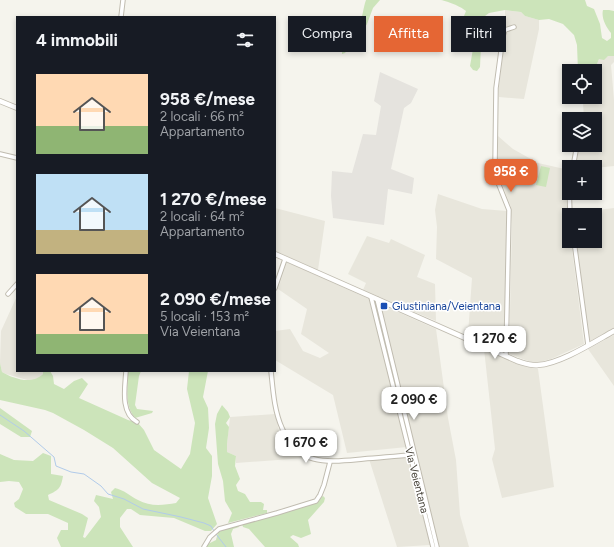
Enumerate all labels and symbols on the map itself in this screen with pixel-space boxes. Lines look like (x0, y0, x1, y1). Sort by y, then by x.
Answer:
pin: 958 € (483, 159, 539, 193)
place label: Giustiniana/Veientana (392, 300, 501, 313)
marker: Giustiniana/Veientana (379, 301, 389, 311)
pin: 1 270 € (458, 326, 532, 360)
pin: 2 090 € (377, 387, 451, 421)
pin: 1 670 € (269, 430, 343, 464)
street label: Via Veientana (402, 446, 431, 515)

